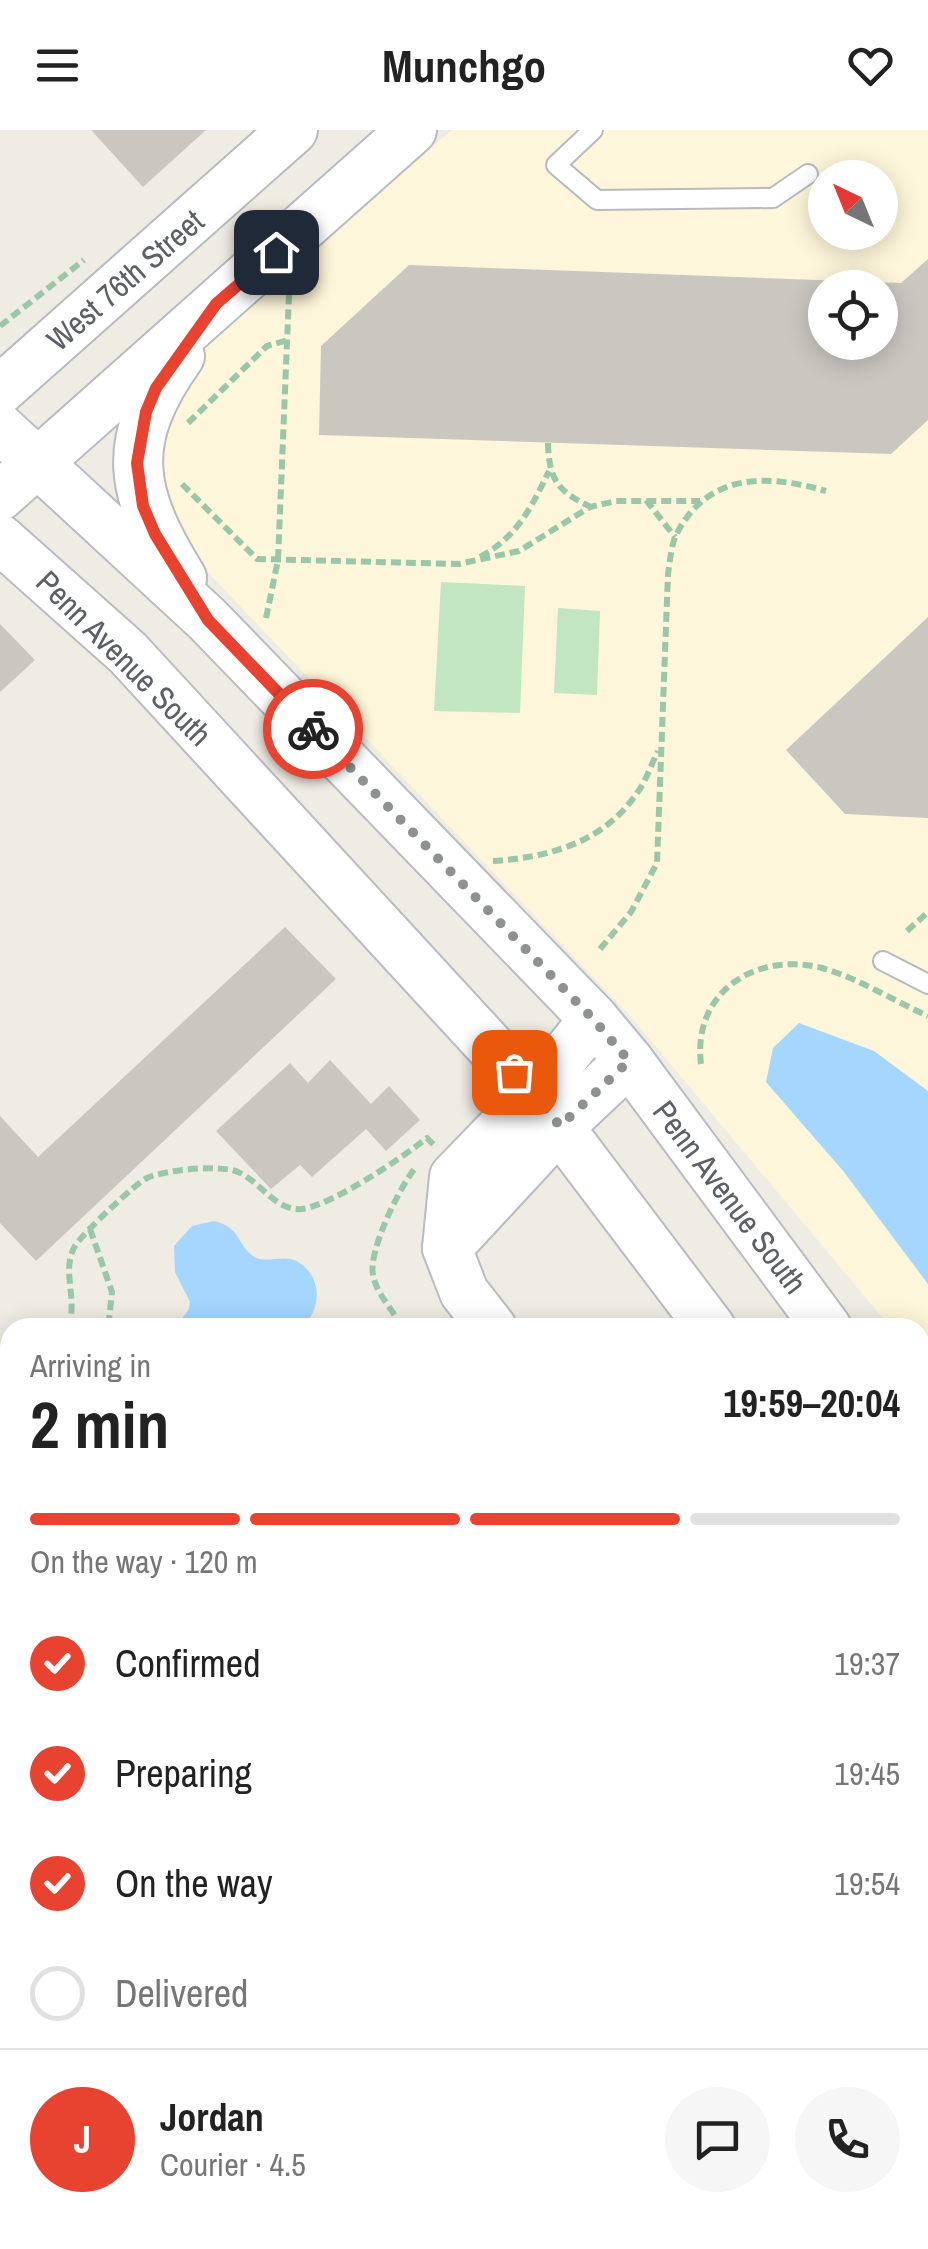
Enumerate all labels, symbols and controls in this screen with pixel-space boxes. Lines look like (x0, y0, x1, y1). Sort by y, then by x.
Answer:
text: Munchgo (382, 35, 546, 96)
icon: menu (30, 38, 85, 93)
icon: heart (843, 38, 898, 93)
north arrow (808, 160, 898, 250)
map controls (808, 160, 898, 360)
street label: West 76th Street (37, 200, 213, 360)
pin (234, 210, 319, 295)
icon: home (249, 225, 304, 280)
button: locate (808, 270, 898, 360)
street label: Penn Avenue South (27, 561, 221, 755)
courier (263, 679, 363, 779)
icon: bike (286, 702, 341, 757)
pin (472, 1030, 557, 1115)
icon: bag (487, 1045, 542, 1100)
street label: Penn Avenue South (643, 1092, 817, 1302)
text: Arriving in (30, 1344, 151, 1387)
text: 19:59–20:04 (723, 1378, 900, 1429)
text: 2 min (30, 1381, 169, 1468)
text: On the way · 120 m (30, 1540, 258, 1583)
icon: check (30, 1636, 85, 1691)
text: Confirmed (115, 1638, 260, 1689)
text: 19:37 (834, 1642, 900, 1685)
icon: check (30, 1746, 85, 1801)
text: Preparing (115, 1748, 252, 1799)
text: 19:45 (834, 1752, 900, 1795)
icon: check (30, 1856, 85, 1911)
text: On the way (115, 1858, 273, 1909)
text: 19:54 (834, 1862, 900, 1905)
text: Delivered (115, 1968, 248, 2019)
button: chat (665, 2087, 770, 2192)
button: phone (795, 2087, 900, 2192)
text: Jordan (160, 2092, 264, 2143)
text: J (74, 2114, 91, 2165)
text: Courier · 4.5 (160, 2143, 306, 2186)

